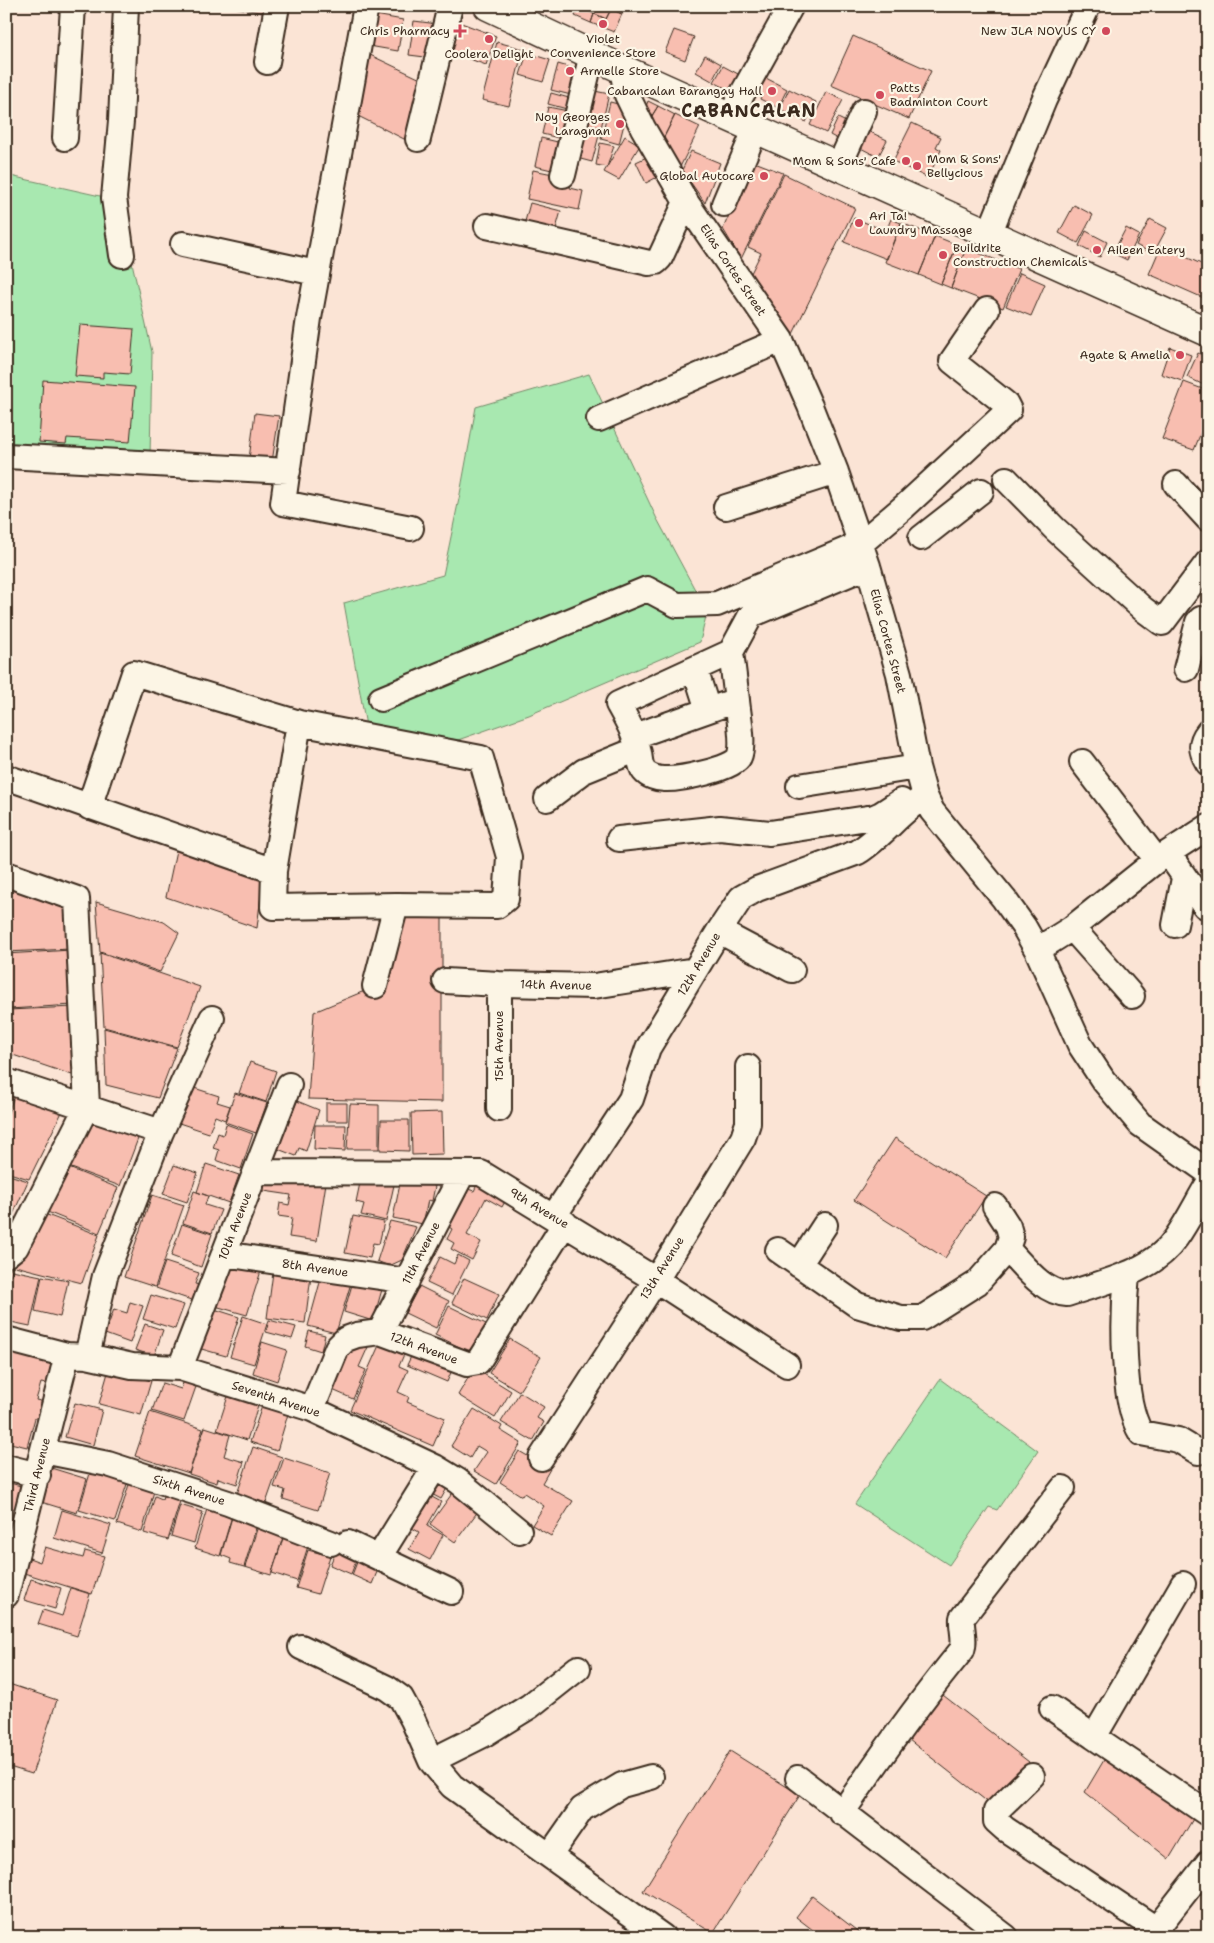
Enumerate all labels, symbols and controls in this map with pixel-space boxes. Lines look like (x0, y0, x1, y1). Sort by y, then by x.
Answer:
marker: Violet Convenience Store (597, 18, 609, 30)
place label: Chris Pharmacy (360, 23, 450, 39)
place label: New JLA NOVUS CY (981, 23, 1097, 39)
marker: Chris Pharmacy (454, 25, 466, 37)
marker: New JLA NOVUS CY (1100, 25, 1112, 37)
place label: Violet Convenience Store (550, 31, 656, 61)
marker: Coolera Delight (483, 33, 495, 45)
place label: Coolera Delight (444, 46, 534, 62)
place label: Armelle Store (580, 63, 659, 79)
marker: Armelle Store (564, 65, 576, 77)
place label: Patts Badminton Court (890, 80, 988, 110)
place label: Cabancalan Barangay Hall (607, 83, 762, 99)
marker: Cabancalan Barangay Hall (766, 85, 778, 97)
marker: Patts Badminton Court (874, 89, 886, 101)
district label: CABANCALAN (681, 99, 817, 123)
place label: Noy Georges Laragnan (535, 109, 610, 139)
marker: Noy Georges Laragnan (614, 118, 626, 130)
place label: Mom & Sons' Bellycious (927, 151, 1001, 181)
place label: Mom & Sons' Cafe (793, 153, 896, 169)
marker: Mom & Sons' Cafe (900, 155, 912, 167)
marker: Mom & Sons' Bellycious (911, 160, 923, 172)
place label: Global Autocare (660, 168, 754, 184)
marker: Global Autocare (758, 170, 770, 182)
place label: Ari Ta! Laundry Massage (869, 208, 973, 238)
marker: Ari Ta! Laundry Massage (853, 217, 865, 229)
street label: Elias Cortes Street (696, 221, 770, 319)
place label: Buildrite Construction Chemicals (953, 240, 1088, 270)
place label: Aileen Eatery (1107, 242, 1186, 258)
marker: Aileen Eatery (1091, 244, 1103, 256)
marker: Buildrite Construction Chemicals (937, 249, 949, 261)
place label: Agate & Amelia (1079, 347, 1171, 363)
marker: Agate & Amelia (1174, 349, 1186, 361)
street label: Elias Cortes Street (866, 587, 910, 695)
street label: 12th Avenue (674, 929, 724, 999)
street label: 14th Avenue (520, 976, 592, 994)
street label: 15th Avenue (491, 1010, 507, 1082)
street label: 9th Avenue (506, 1184, 572, 1232)
street label: 10th Avenue (215, 1189, 255, 1262)
street label: 11th Avenue (398, 1219, 444, 1287)
street label: 13th Avenue (636, 1233, 688, 1303)
street label: 8th Avenue (281, 1255, 350, 1281)
street label: 12th Avenue (388, 1328, 460, 1368)
street label: Seventh Avenue (230, 1377, 323, 1421)
street label: Third Avenue (20, 1436, 54, 1514)
street label: Sixth Avenue (151, 1471, 228, 1509)

